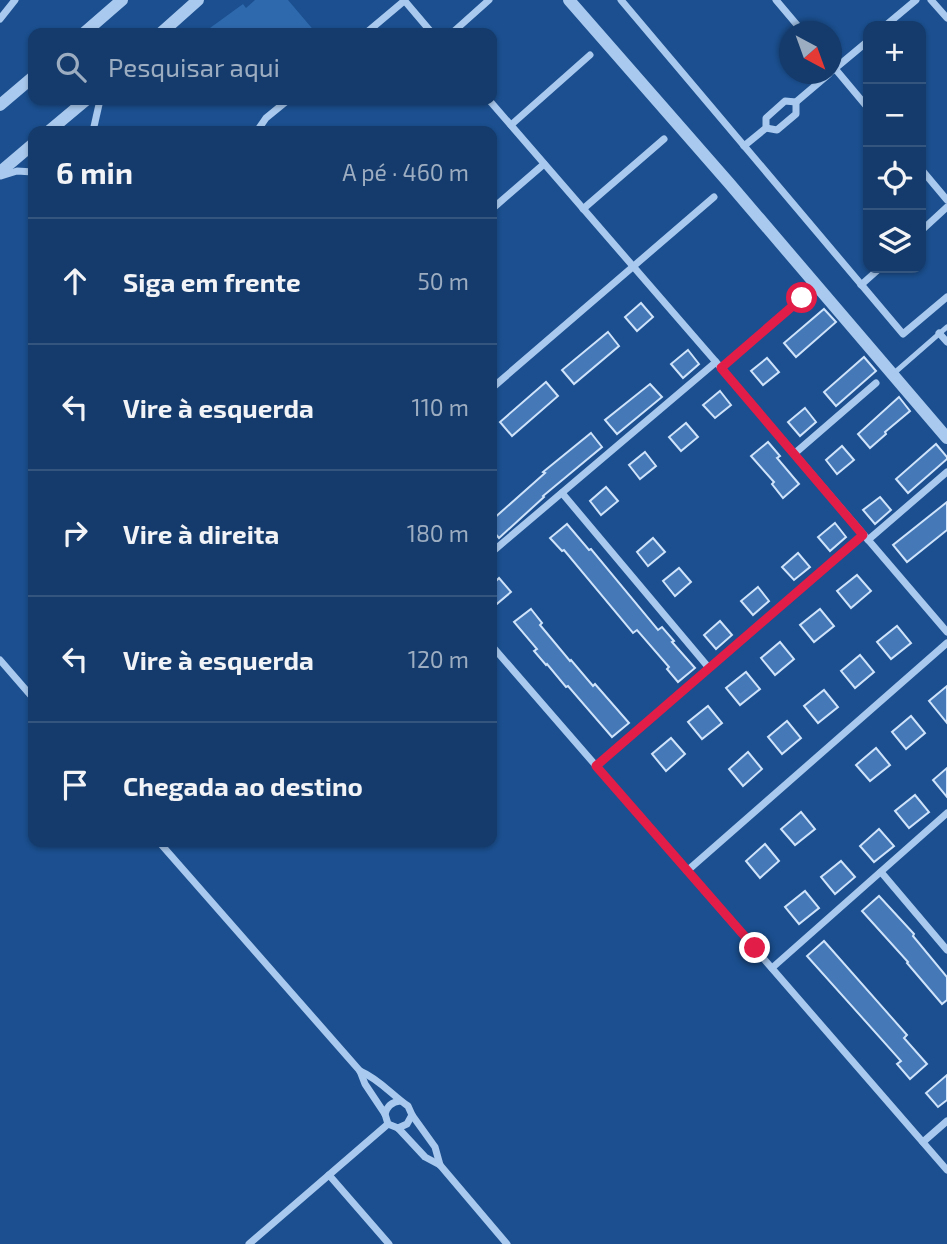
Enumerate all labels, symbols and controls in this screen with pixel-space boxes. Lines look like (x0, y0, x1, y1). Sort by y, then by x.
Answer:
north arrow (779, 21, 842, 84)
map controls (863, 21, 926, 273)
button: + (863, 21, 926, 84)
search box (28, 28, 497, 105)
icon: search (52, 48, 90, 86)
text: Pesquisar aqui (108, 51, 280, 82)
button: − (863, 84, 926, 147)
button: locate (863, 147, 926, 210)
text: 6 min (56, 154, 133, 190)
text: A pé · 460 m (342, 158, 469, 186)
button: layers (863, 210, 926, 273)
icon: ahead (56, 262, 94, 300)
text: Siga em frente (123, 266, 301, 297)
text: 50 m (418, 267, 469, 295)
route start (786, 282, 817, 313)
icon: left (56, 388, 94, 426)
text: Vire à esquerda (123, 392, 314, 423)
text: 110 m (412, 393, 469, 421)
icon: right (56, 514, 94, 552)
text: Vire à direita (123, 518, 279, 549)
text: 180 m (407, 519, 469, 547)
icon: left (56, 640, 94, 678)
text: Vire à esquerda (123, 644, 314, 675)
text: 120 m (408, 645, 469, 673)
icon: arrive (56, 766, 94, 804)
text: Chegada ao destino (123, 770, 363, 801)
route end (739, 932, 770, 963)

